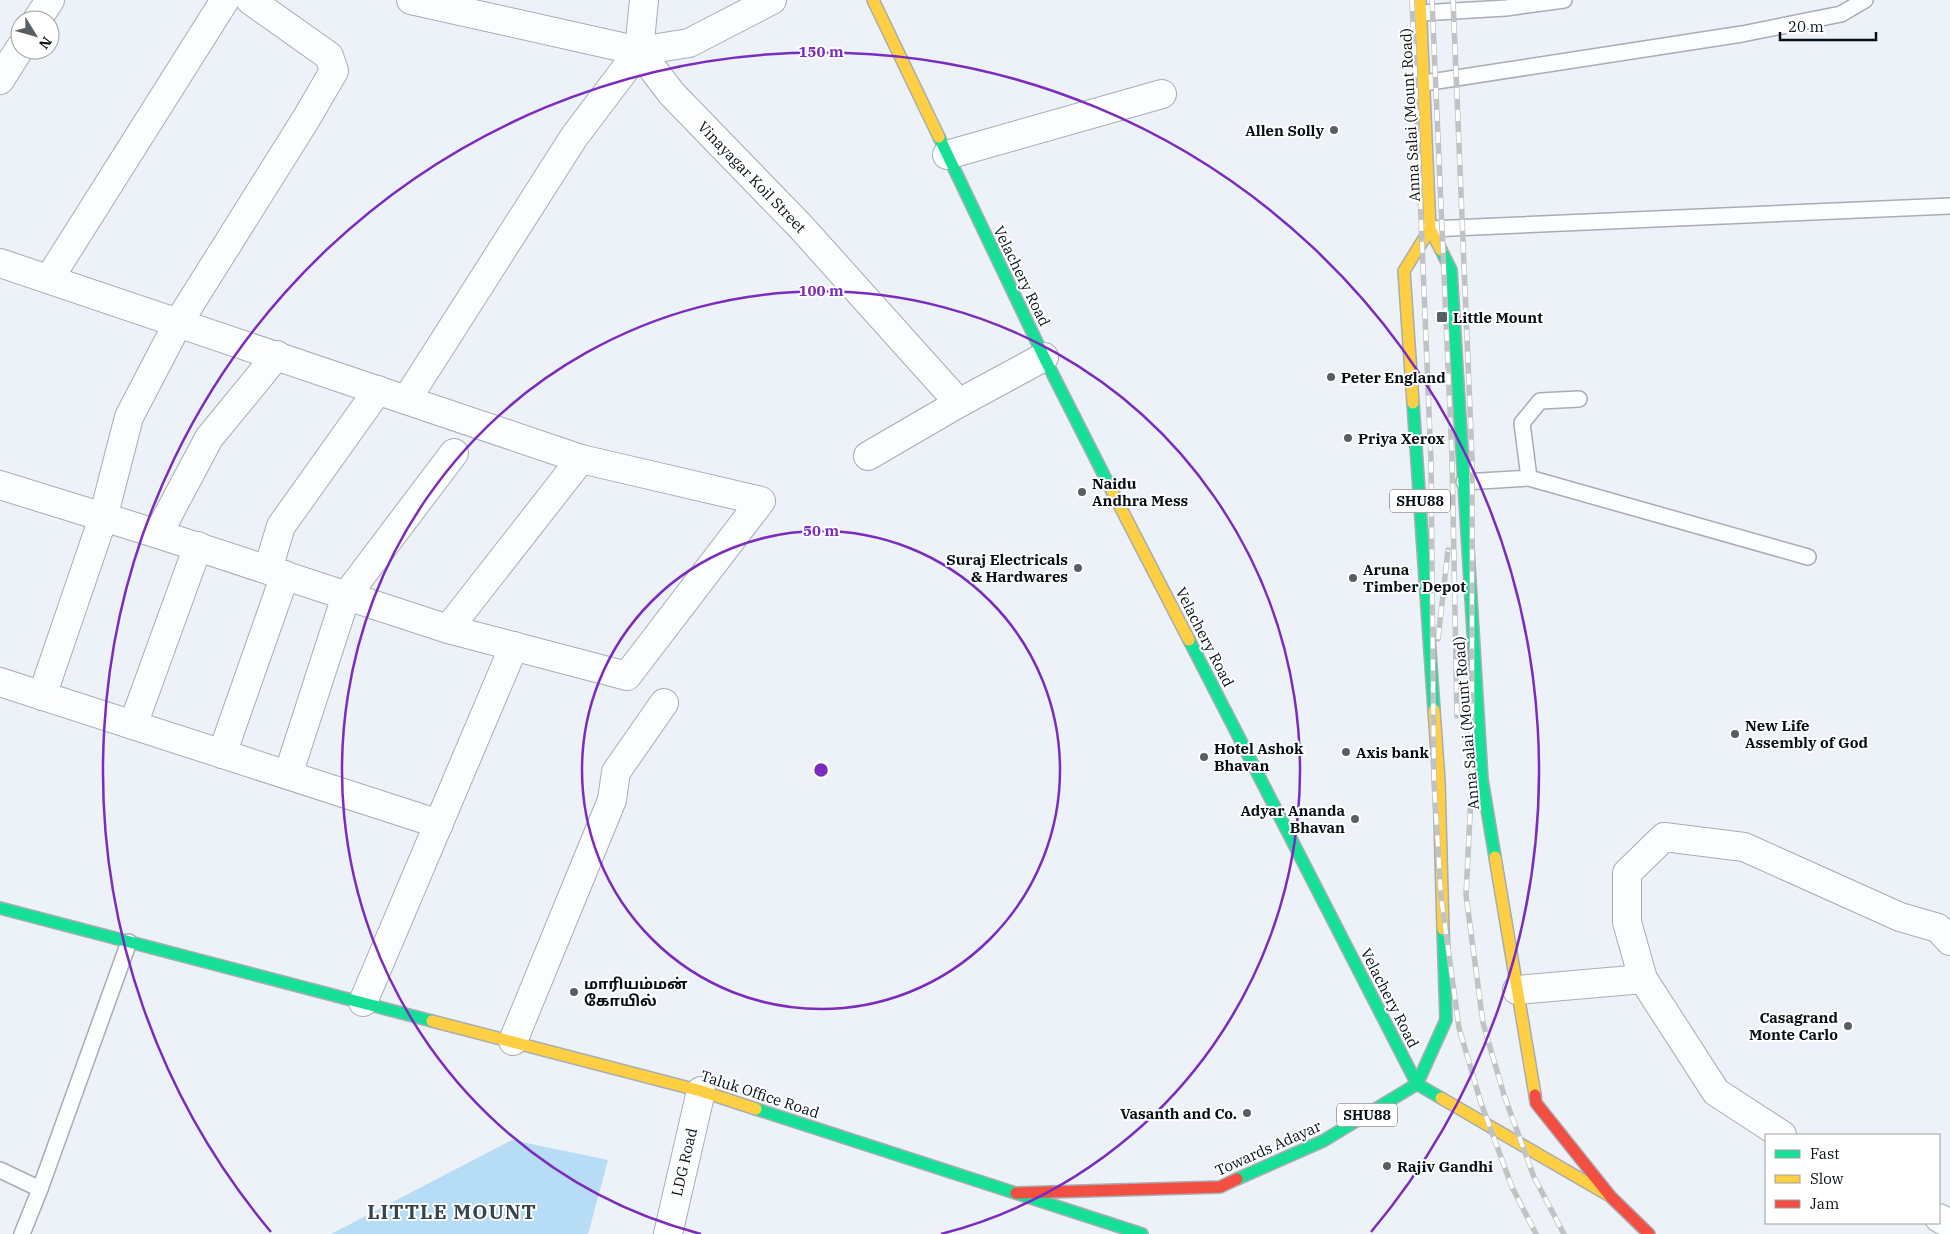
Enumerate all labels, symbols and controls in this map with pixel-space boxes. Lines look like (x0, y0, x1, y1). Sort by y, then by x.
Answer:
north arrow (10, 10, 60, 60)
scale bar (1780, 10, 1876, 42)
text: 20 m (1788, 17, 1824, 36)
street label: Anna Salai (Mount Road) (1396, 28, 1424, 202)
text: N (35, 33, 56, 53)
text: 150 m (798, 42, 844, 61)
street label: Vinayagar Koil Street (694, 117, 810, 237)
place label: Allen Solly (1245, 121, 1324, 140)
marker: Allen Solly (1328, 124, 1340, 136)
street label: Velachery Road (989, 223, 1055, 329)
text: 100 m (798, 281, 844, 300)
place label: Little Mount (1453, 308, 1543, 327)
marker: Little Mount (1435, 310, 1449, 324)
place label: Peter England (1341, 368, 1446, 387)
marker: Peter England (1325, 371, 1337, 383)
place label: Priya Xerox (1358, 429, 1445, 448)
marker: Priya Xerox (1342, 432, 1354, 444)
place label: Naidu Andhra Mess (1092, 474, 1188, 510)
marker: Naidu Andhra Mess (1076, 486, 1088, 498)
road number: SHU88 (1390, 490, 1450, 512)
text: 50 m (803, 521, 839, 540)
place label: Suraj Electricals & Hardwares (946, 550, 1068, 586)
place label: Aruna Timber Depot (1363, 560, 1466, 596)
marker: Suraj Electricals & Hardwares (1072, 562, 1084, 574)
marker: Aruna Timber Depot (1347, 572, 1359, 584)
street label: Velachery Road (1172, 584, 1238, 690)
street label: Anna Salai (Mount Road) (1449, 636, 1483, 810)
place label: New Life Assembly of God (1745, 716, 1869, 752)
marker: New Life Assembly of God (1729, 728, 1741, 740)
place label: Hotel Ashok Bhavan (1214, 739, 1304, 775)
place label: Axis bank (1356, 743, 1429, 762)
marker: Axis bank (1340, 746, 1352, 758)
marker: Hotel Ashok Bhavan (1198, 751, 1210, 763)
centre of rings (812, 761, 830, 779)
place label: Adyar Ananda Bhavan (1241, 801, 1345, 837)
marker: Adyar Ananda Bhavan (1349, 813, 1361, 825)
street label: Velachery Road (1357, 945, 1423, 1051)
place label: மாரியம்மன் கோயில் (584, 974, 688, 1010)
marker: மாரியம்மன் கோயில் (568, 986, 580, 998)
place label: Casagrand Monte Carlo (1749, 1008, 1839, 1044)
marker: Casagrand Monte Carlo (1842, 1020, 1854, 1032)
street label: Taluk Office Road (698, 1066, 822, 1122)
place label: Vasanth and Co. (1120, 1104, 1237, 1123)
road number: SHU88 (1337, 1104, 1397, 1126)
marker: Vasanth and Co. (1241, 1107, 1253, 1119)
street label: Towards Adayar (1212, 1116, 1324, 1180)
street label: LDG Road (667, 1126, 701, 1198)
legend (1765, 1134, 1940, 1224)
text: Fast (1810, 1144, 1840, 1163)
place label: Rajiv Gandhi (1397, 1157, 1493, 1176)
marker: Rajiv Gandhi (1381, 1160, 1393, 1172)
text: Slow (1810, 1169, 1844, 1188)
text: Jam (1810, 1194, 1839, 1213)
district label: LITTLE MOUNT (367, 1198, 537, 1225)

